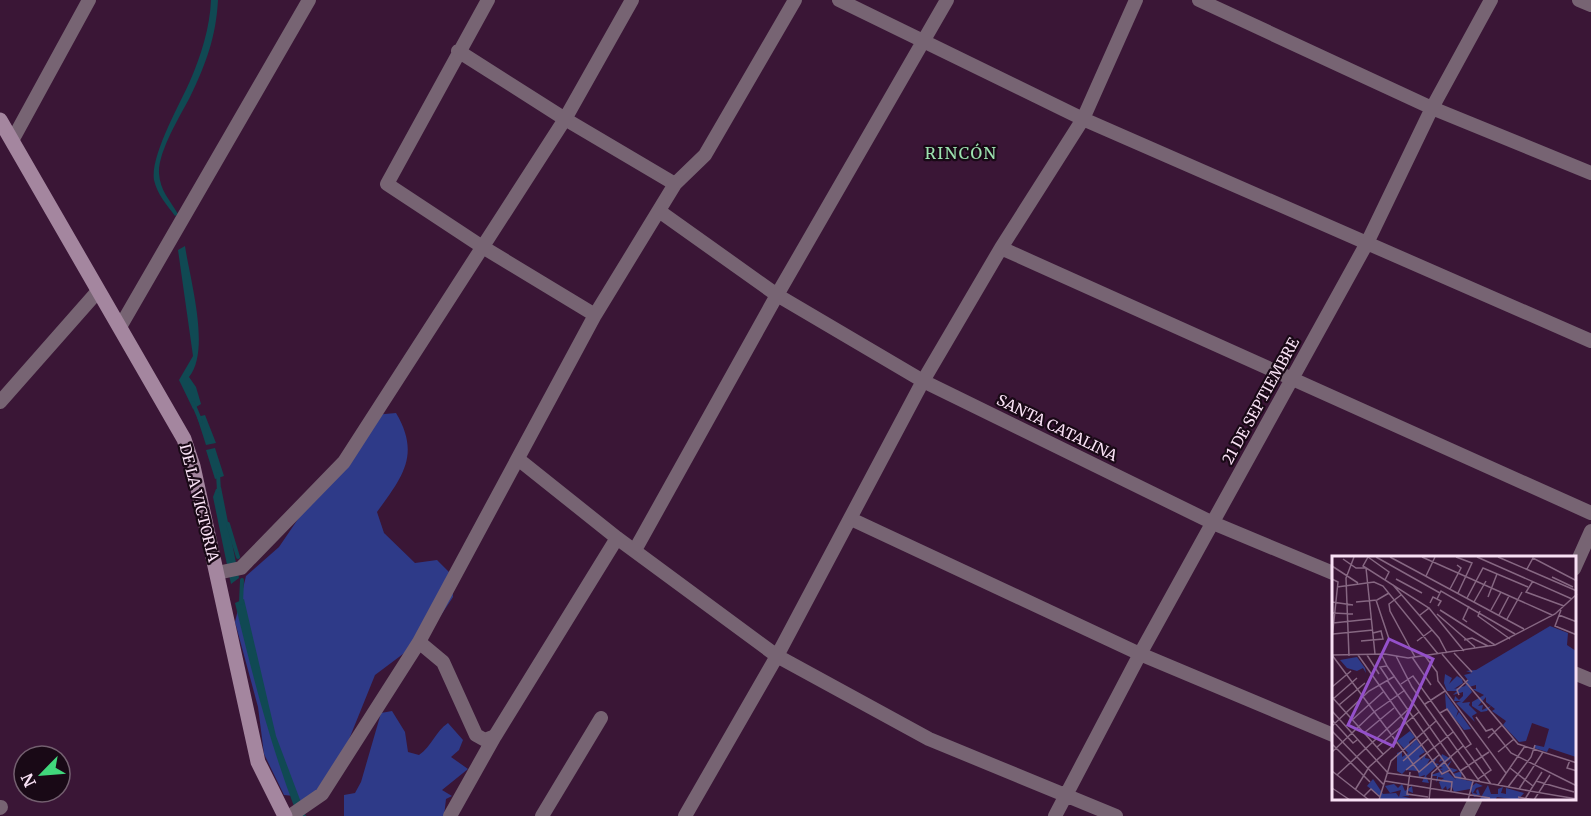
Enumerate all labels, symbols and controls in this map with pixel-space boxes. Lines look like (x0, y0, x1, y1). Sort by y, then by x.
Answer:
district label: RINCÓN (925, 143, 997, 163)
street label: 21 DE SEPTIEMBRE (1218, 334, 1303, 467)
street label: SANTA CATALINA (994, 390, 1121, 465)
street label: DE LA VICTORIA (176, 442, 223, 564)
inset map (1332, 556, 1576, 801)
north arrow (12, 744, 72, 804)
text: N (17, 770, 40, 790)

